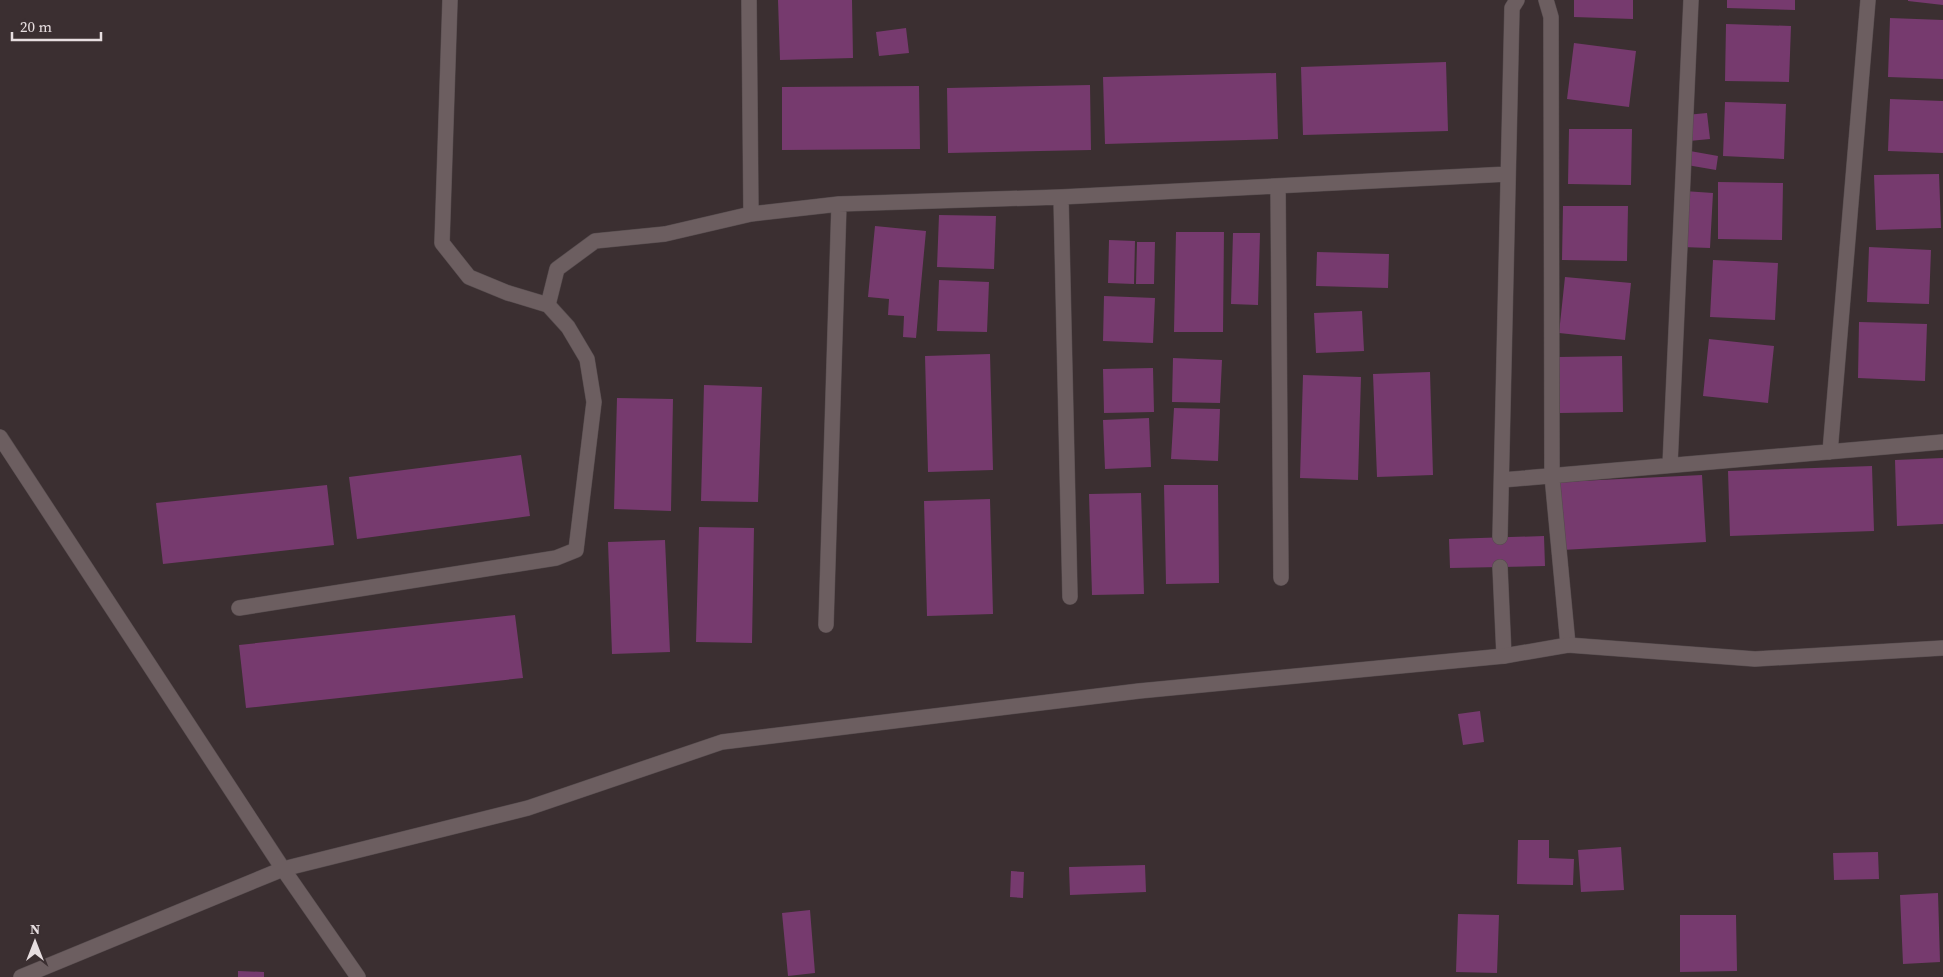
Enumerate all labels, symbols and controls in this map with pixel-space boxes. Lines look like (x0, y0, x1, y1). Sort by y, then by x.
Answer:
scale bar (12, 10, 101, 42)
text: 20 m (20, 16, 52, 37)
north arrow (10, 917, 60, 967)
text: N (30, 919, 40, 939)

